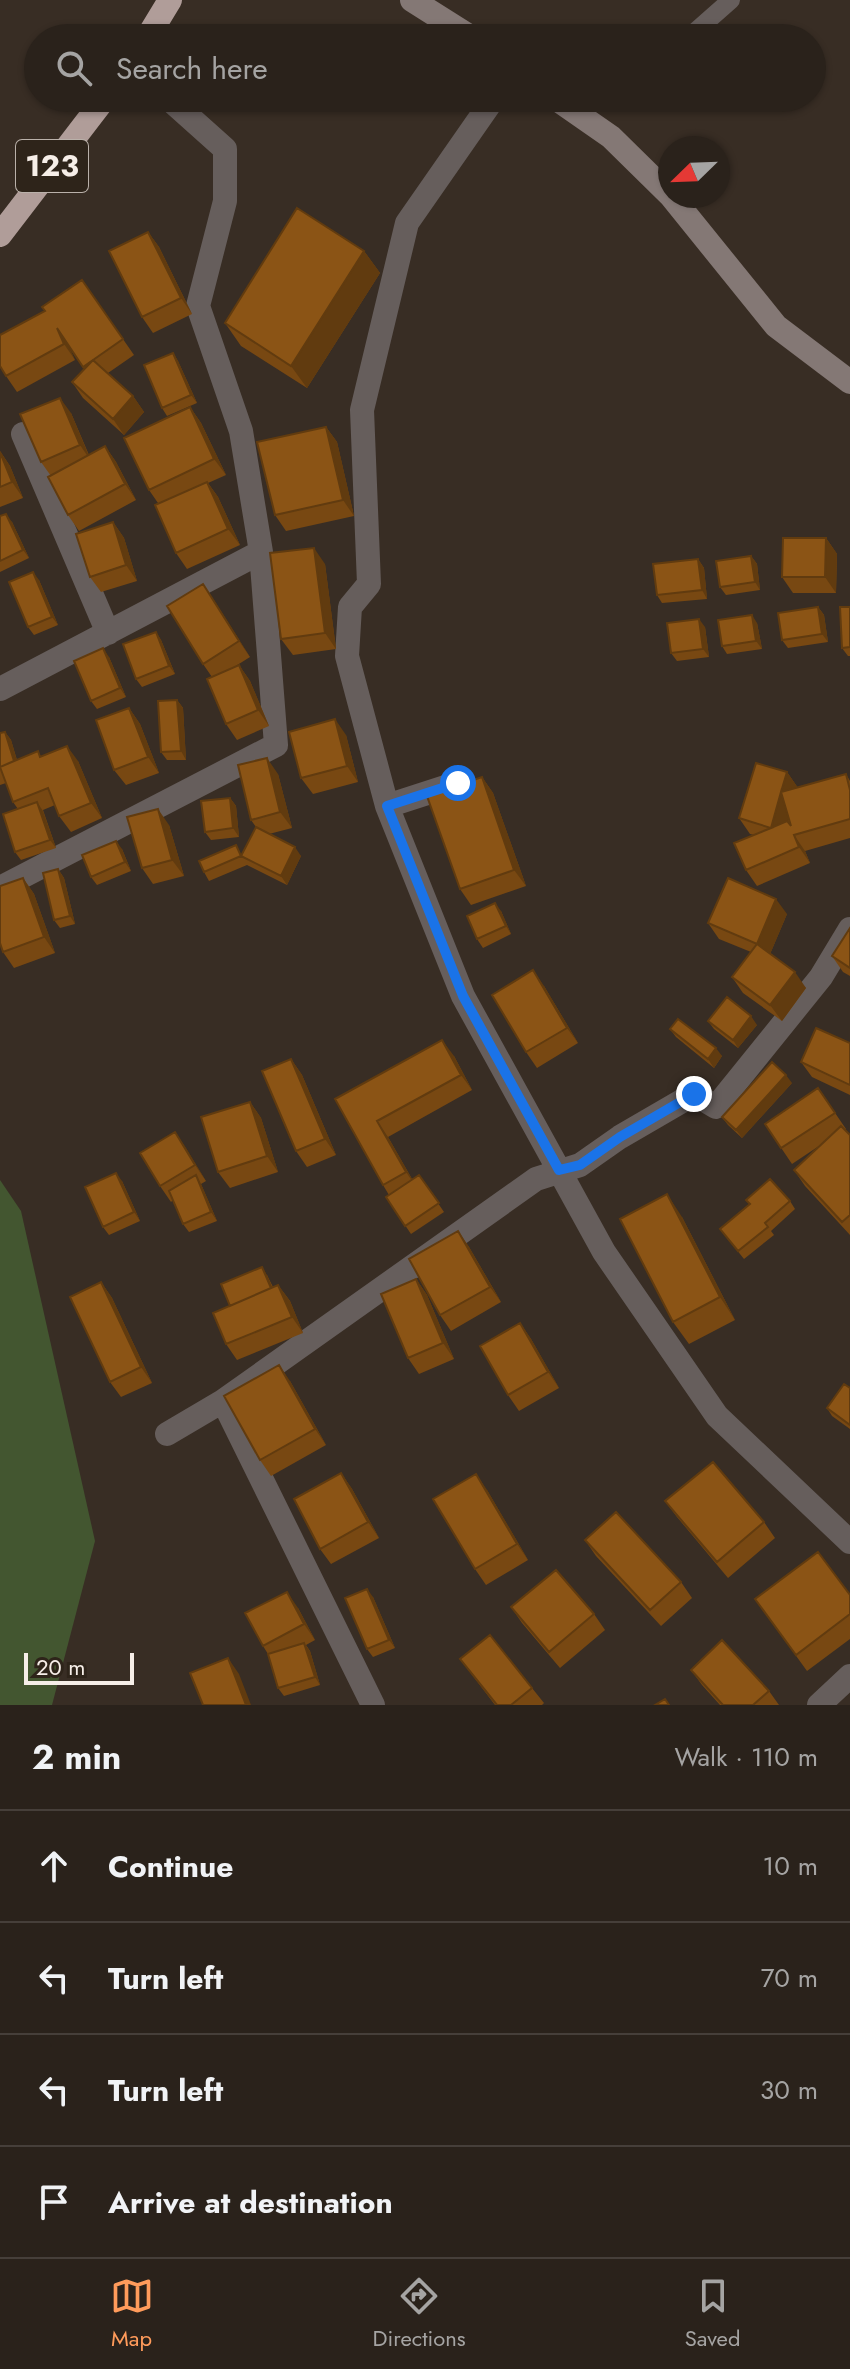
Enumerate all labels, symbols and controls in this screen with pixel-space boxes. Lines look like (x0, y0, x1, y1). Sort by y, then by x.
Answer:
search box (24, 24, 826, 112)
icon: search (52, 46, 96, 90)
text: Search here (116, 47, 268, 90)
north arrow (658, 136, 730, 208)
road number: 123 (16, 140, 88, 192)
route start (440, 765, 476, 801)
route end (676, 1076, 712, 1112)
scale bar (24, 1649, 134, 1685)
text: 20 m (36, 1651, 85, 1683)
text: 2 min (32, 1733, 121, 1782)
text: Walk · 110 m (674, 1738, 818, 1776)
icon: ahead (32, 1844, 76, 1888)
text: Continue (108, 1845, 234, 1888)
text: 10 m (763, 1847, 818, 1885)
icon: left (32, 1956, 76, 2000)
text: Turn left (108, 1957, 223, 2000)
text: 70 m (761, 1959, 818, 1997)
icon: left (32, 2068, 76, 2112)
text: Turn left (108, 2069, 223, 2112)
text: 30 m (760, 2071, 818, 2109)
icon: arrive (32, 2180, 76, 2224)
text: Arrive at destination (108, 2181, 393, 2224)
tab: Map (110, 2274, 154, 2354)
tab: Directions (373, 2274, 466, 2354)
tab: Saved (685, 2274, 740, 2354)

